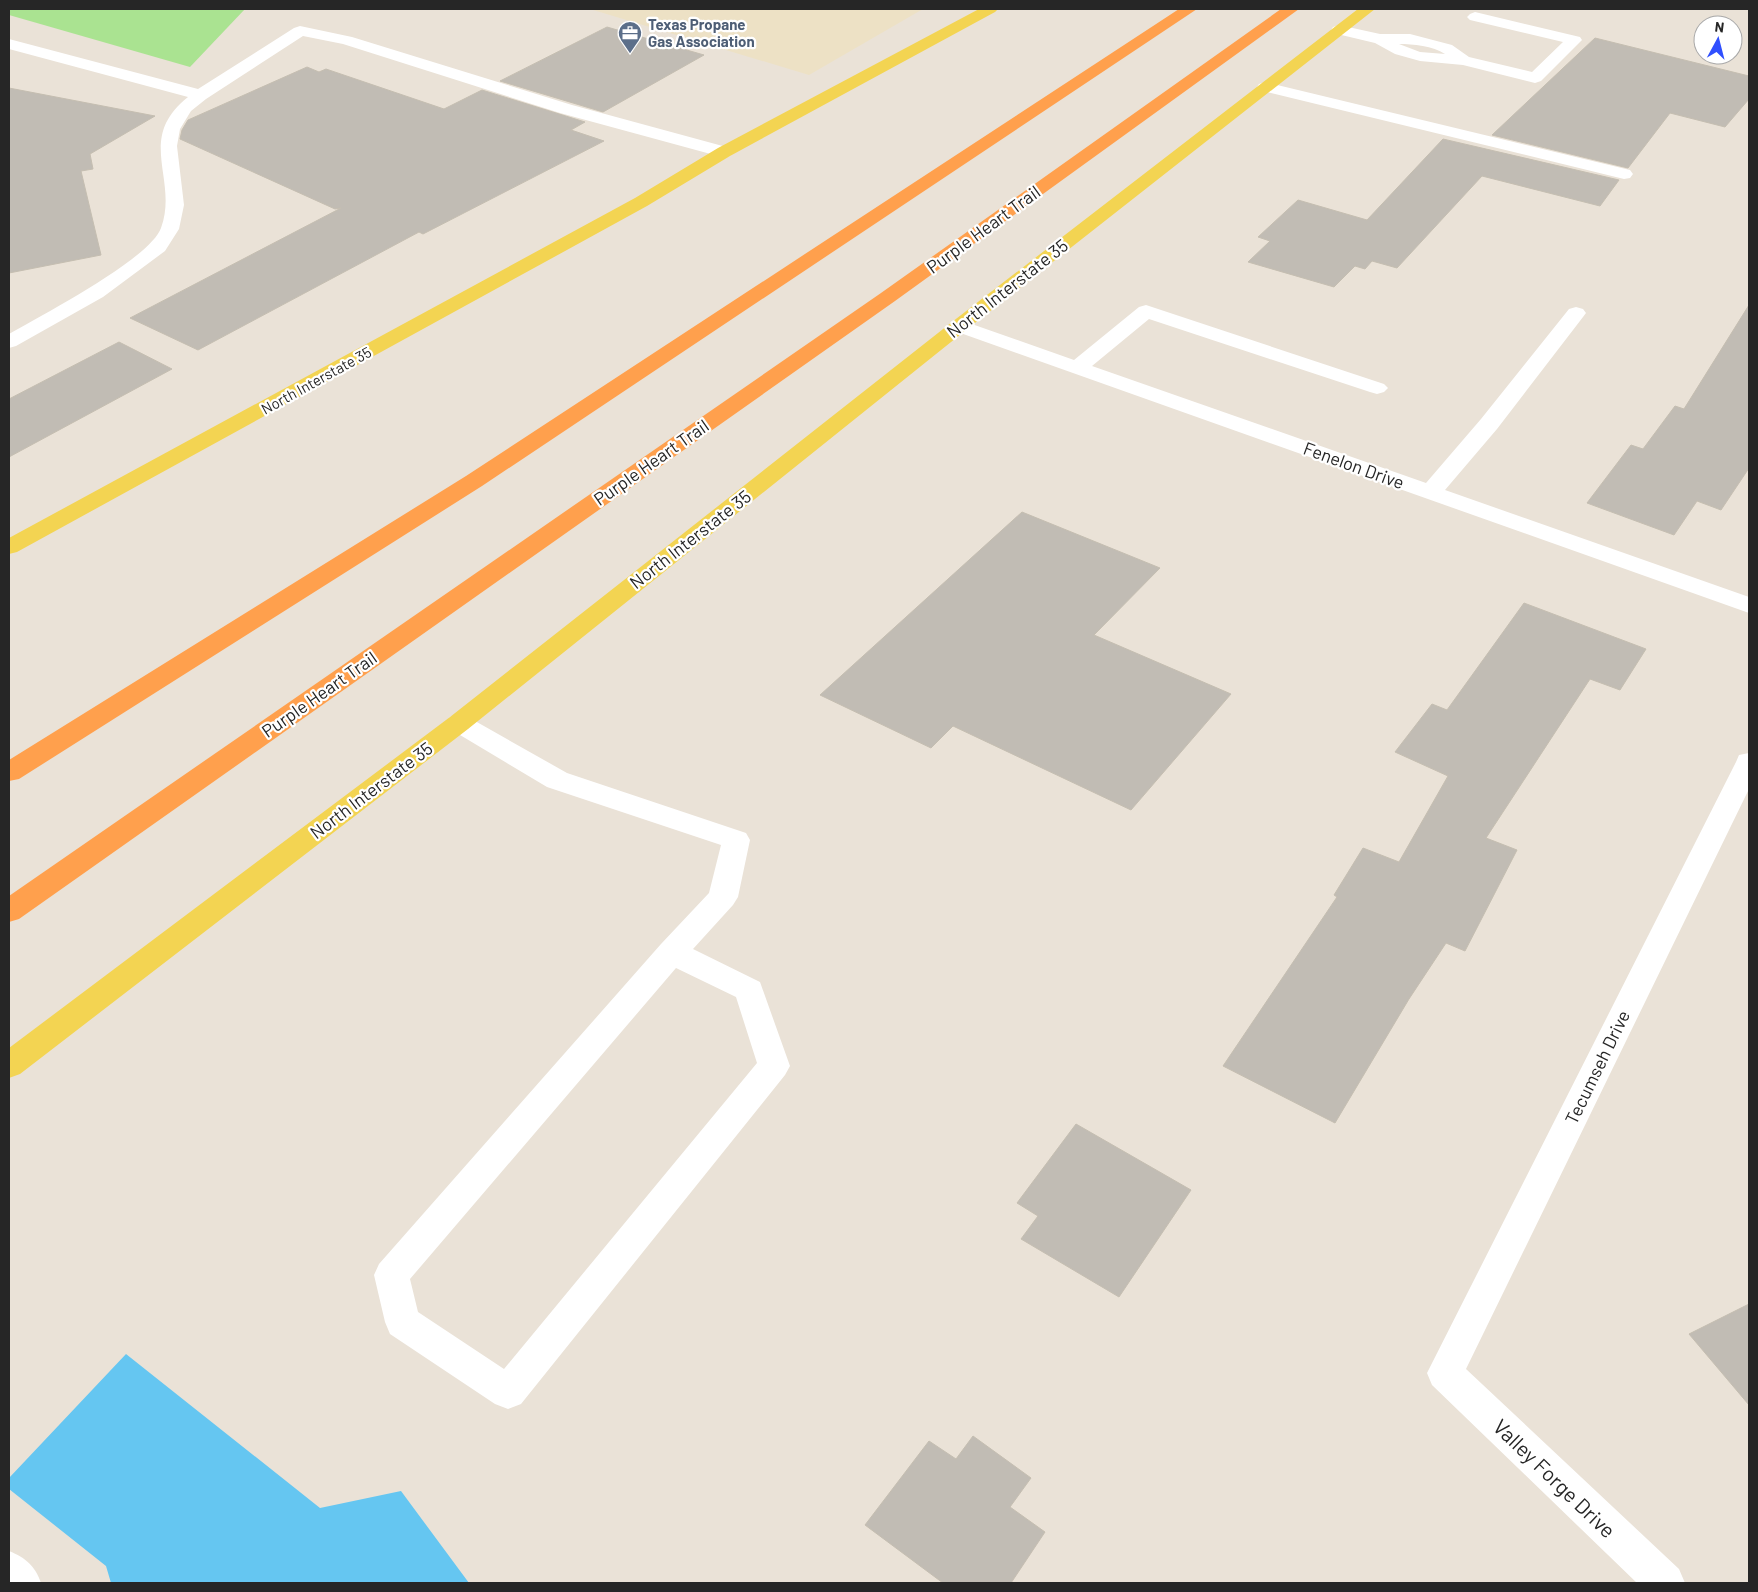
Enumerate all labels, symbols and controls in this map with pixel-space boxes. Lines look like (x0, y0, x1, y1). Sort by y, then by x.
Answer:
place label: Texas Propane Gas Association (648, 15, 755, 50)
north arrow (1693, 15, 1743, 65)
text: N (1714, 18, 1725, 36)
office icon: Texas Propane Gas Association (617, 20, 643, 54)
street label: Purple Heart Trail (922, 180, 1044, 278)
street label: North Interstate 35 (942, 234, 1072, 342)
street label: North Interstate 35 (258, 342, 374, 418)
street label: Purple Heart Trail (589, 414, 713, 510)
street label: Fenelon Drive (1301, 437, 1407, 493)
street label: North Interstate 35 (625, 485, 755, 593)
street label: Purple Heart Trail (257, 646, 381, 742)
street label: North Interstate 35 (305, 737, 437, 843)
street label: Tecumseh Drive (1560, 1006, 1634, 1128)
street label: Valley Forge Drive (1489, 1413, 1621, 1543)

